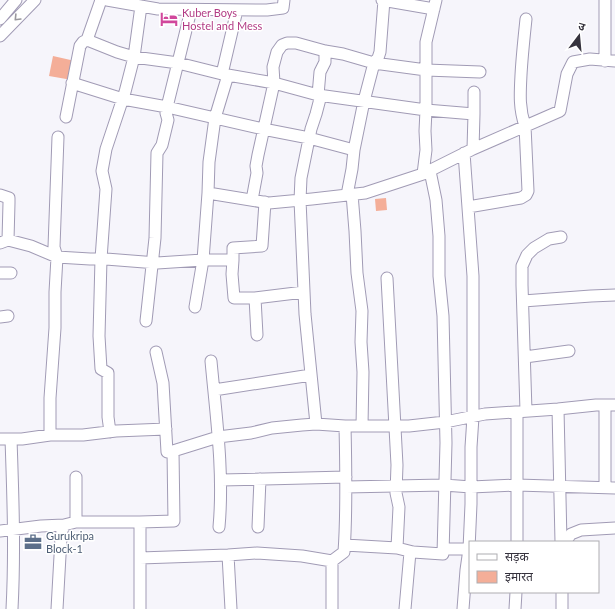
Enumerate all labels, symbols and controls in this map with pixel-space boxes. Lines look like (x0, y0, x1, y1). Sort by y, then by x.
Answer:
place label: Kuber Boys Hostel and Mess (182, 6, 263, 32)
hotel icon: Kuber Boys Hostel and Mess (159, 9, 179, 29)
one-way arrow (14, 13, 22, 21)
north arrow (559, 16, 599, 56)
text: उ (577, 19, 587, 33)
place label: Gurukripa Block-1 (46, 529, 94, 555)
office icon: Gurukripa Block-1 (23, 532, 43, 552)
legend (469, 541, 599, 593)
text: सड़क (505, 549, 530, 564)
text: इमारत (505, 569, 534, 584)

